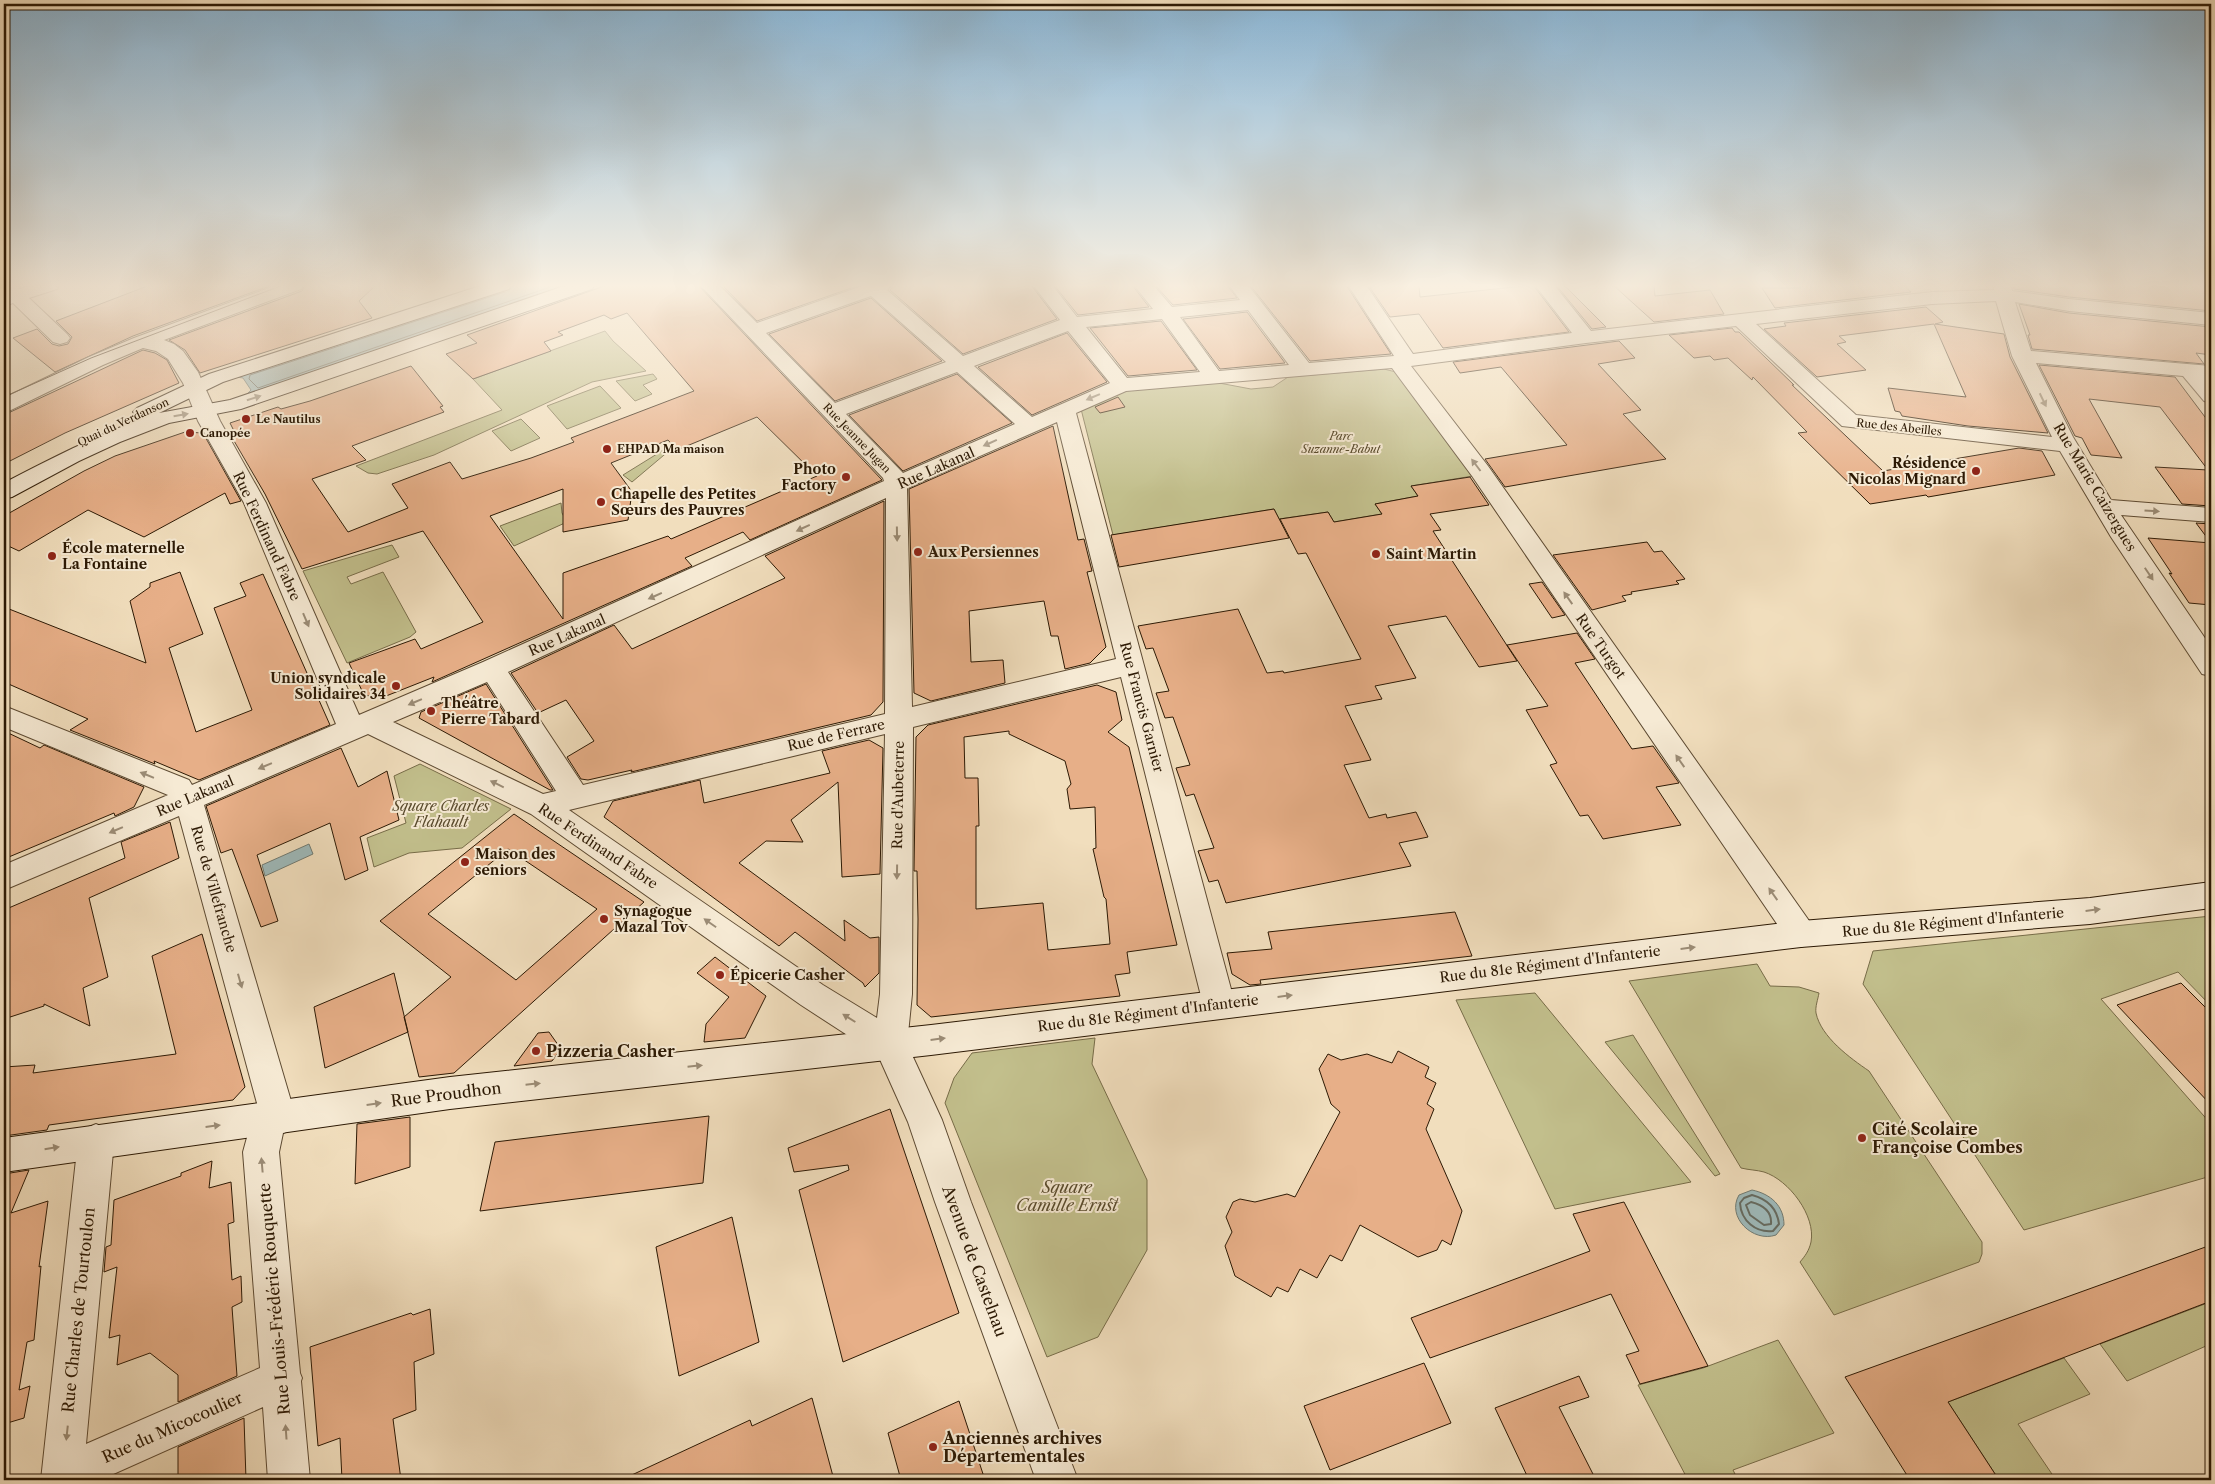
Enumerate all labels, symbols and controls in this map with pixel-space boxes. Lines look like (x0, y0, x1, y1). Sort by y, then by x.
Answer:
one-way arrow (2039, 392, 2047, 407)
one-way arrow (1085, 393, 1100, 401)
one-way arrow (246, 394, 261, 402)
street label: Quai du Verdanson (75, 395, 171, 449)
street label: Rue Jeanne Jugan (820, 400, 894, 476)
one-way arrow (174, 410, 190, 418)
place label: Le Nautilus (256, 412, 321, 426)
marker: Le Nautilus (240, 413, 252, 425)
street label: Rue des Abeilles (1856, 416, 1943, 438)
street label: Rue Marie Caizergues (2049, 419, 2141, 555)
place label: Canopée (200, 426, 251, 440)
marker: Canopée (184, 427, 196, 439)
park label: Parc Suzanne-Babut (1301, 429, 1382, 456)
one-way arrow (983, 440, 997, 448)
place label: EHPAD Ma maison (617, 442, 725, 456)
marker: EHPAD Ma maison (601, 443, 613, 455)
street label: Rue Lakanal (895, 443, 977, 493)
place label: Résidence Nicolas Mignard (1848, 454, 1967, 488)
one-way arrow (1470, 459, 1481, 472)
place label: Photo Factory (781, 460, 836, 494)
marker: Résidence Nicolas Mignard (1970, 465, 1982, 477)
street label: Rue Ferdinand Fabre (229, 469, 305, 604)
marker: Photo Factory (840, 471, 852, 483)
place label: Chapelle des Petites Sœurs des Pauvres (611, 485, 756, 519)
marker: Chapelle des Petites Sœurs des Pauvres (595, 496, 607, 508)
one-way arrow (2145, 507, 2161, 515)
one-way arrow (796, 525, 810, 533)
one-way arrow (893, 527, 901, 543)
place label: École maternelle La Fontaine (62, 538, 185, 573)
place label: Aux Persiennes (927, 543, 1039, 561)
place label: Saint Martin (1386, 545, 1477, 563)
marker: Aux Persiennes (912, 546, 924, 558)
marker: Saint Martin (1370, 548, 1382, 560)
marker: École maternelle La Fontaine (46, 550, 58, 562)
one-way arrow (2144, 568, 2154, 581)
one-way arrow (1563, 591, 1573, 605)
one-way arrow (648, 592, 662, 600)
street label: Rue Lakanal (526, 610, 608, 660)
street label: Rue Turgot (1572, 610, 1630, 682)
one-way arrow (302, 613, 310, 627)
street label: Rue Francis Garnier (1116, 640, 1168, 774)
place label: Union syndicale Solidaires 34 (270, 669, 386, 703)
marker: Union syndicale Solidaires 34 (390, 680, 402, 692)
place label: Théâtre Pierre Tabard (441, 694, 541, 728)
one-way arrow (408, 699, 422, 707)
marker: Théâtre Pierre Tabard (425, 705, 437, 717)
street label: Rue de Ferrare (785, 715, 887, 755)
street label: Rue d'Aubeterre (888, 740, 908, 849)
one-way arrow (1675, 754, 1685, 767)
one-way arrow (258, 763, 272, 771)
one-way arrow (140, 770, 154, 778)
street label: Rue Lakanal (154, 772, 236, 820)
one-way arrow (490, 780, 505, 789)
park label: Square Charles Flahault (392, 797, 490, 831)
street label: Rue Ferdinand Fabre (535, 799, 661, 893)
street label: Rue de Villefranche (187, 823, 241, 955)
one-way arrow (108, 826, 123, 834)
place label: Maison des seniors (475, 845, 556, 879)
marker: Maison des seniors (459, 856, 471, 868)
one-way arrow (893, 864, 901, 880)
one-way arrow (1768, 887, 1778, 901)
place label: Synagogue Mazal Tov (614, 902, 692, 936)
street label: Rue du 81e Régiment d'Infanterie (1841, 903, 2065, 941)
one-way arrow (2086, 906, 2102, 914)
marker: Synagogue Mazal Tov (598, 913, 610, 925)
one-way arrow (703, 918, 716, 928)
street label: Rue du 81e Régiment d'Infanterie (1438, 941, 1662, 986)
one-way arrow (1681, 943, 1697, 951)
place label: Épicerie Casher (730, 965, 845, 984)
marker: Épicerie Casher (714, 969, 726, 981)
one-way arrow (237, 973, 245, 988)
street label: Rue du 81e Régiment d'Infanterie (1036, 990, 1260, 1035)
one-way arrow (1277, 992, 1293, 1000)
one-way arrow (842, 1013, 855, 1023)
one-way arrow (931, 1035, 947, 1043)
place label: Pizzeria Casher (546, 1041, 675, 1061)
marker: Pizzeria Casher (530, 1045, 542, 1057)
one-way arrow (687, 1062, 703, 1070)
street label: Rue Proudhon (390, 1077, 502, 1111)
one-way arrow (525, 1080, 541, 1088)
one-way arrow (366, 1100, 382, 1108)
place label: Cité Scolaire Françoise Combes (1872, 1119, 2023, 1157)
one-way arrow (205, 1122, 221, 1130)
marker: Cité Scolaire Françoise Combes (1856, 1132, 1868, 1144)
one-way arrow (44, 1143, 60, 1151)
one-way arrow (258, 1157, 266, 1173)
park label: Square Camille Ernst (1016, 1177, 1119, 1215)
street label: Rue Louis-Frédéric Rouquette (254, 1182, 294, 1416)
street label: Avenue de Castelnau (938, 1182, 1012, 1339)
street label: Rue Charles de Tourtoulon (57, 1206, 99, 1414)
street label: Rue du Micocoulier (99, 1387, 245, 1467)
one-way arrow (281, 1423, 289, 1439)
one-way arrow (62, 1425, 70, 1441)
place label: Anciennes archives Départementales (942, 1428, 1102, 1466)
marker: Anciennes archives Départementales (927, 1441, 939, 1453)

